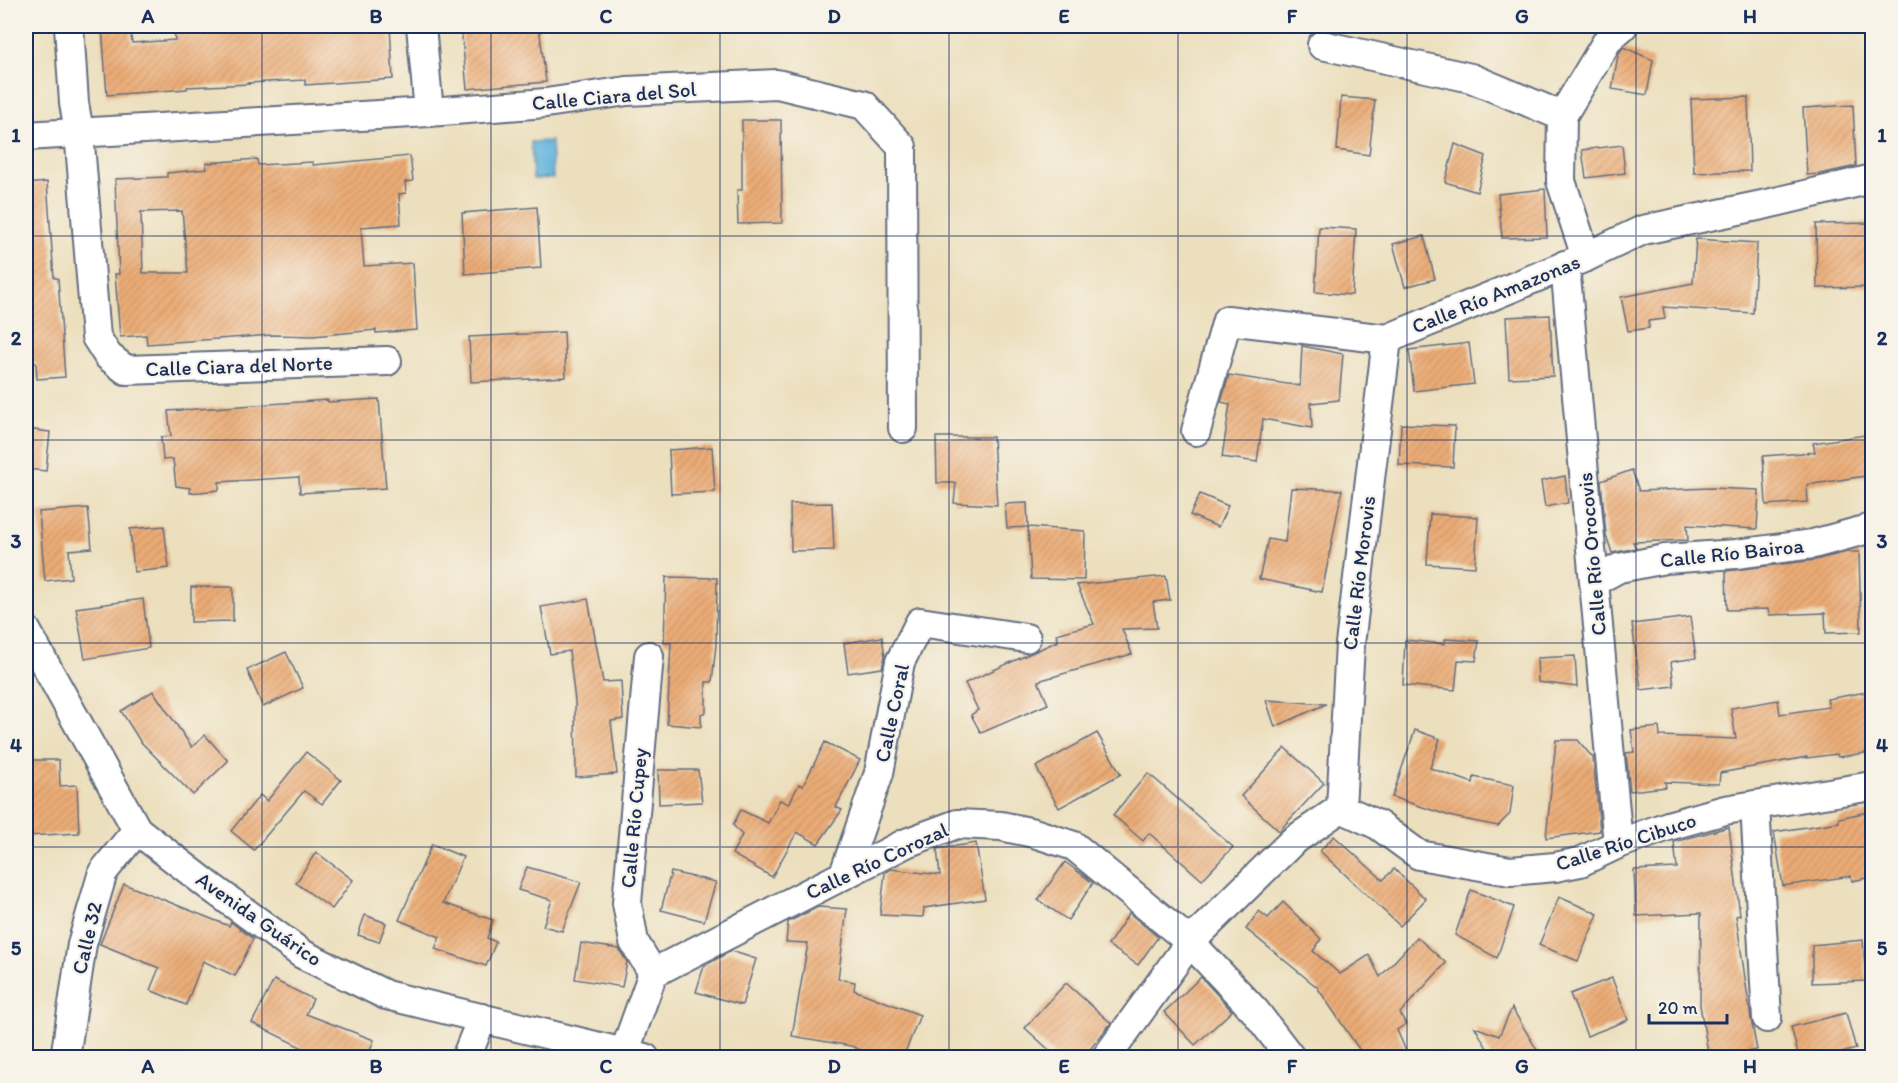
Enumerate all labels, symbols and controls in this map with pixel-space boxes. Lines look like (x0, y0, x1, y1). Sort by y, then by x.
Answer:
text: A (141, 4, 155, 28)
text: B (370, 4, 383, 28)
text: C (600, 4, 613, 28)
text: D (827, 4, 841, 28)
text: E (1058, 4, 1070, 28)
text: F (1287, 4, 1298, 28)
text: G (1515, 4, 1529, 28)
text: H (1743, 4, 1757, 28)
street label: Calle Ciara del Sol (531, 76, 697, 115)
text: 1 (11, 123, 21, 147)
text: 1 (1877, 123, 1887, 147)
street label: Calle Río Amazonas (1408, 248, 1584, 339)
text: 2 (11, 326, 22, 350)
text: 2 (1877, 326, 1888, 350)
street label: Calle Ciara del Norte (145, 350, 333, 381)
street label: Calle Río Orocovis (1572, 471, 1611, 637)
street label: Calle Río Morovis (1337, 494, 1380, 652)
text: 3 (11, 529, 22, 553)
text: 3 (1877, 529, 1888, 553)
street label: Calle Río Bairoa (1659, 532, 1805, 573)
street label: Calle Coral (869, 661, 914, 765)
text: 4 (10, 733, 22, 757)
text: 4 (1876, 733, 1888, 757)
street label: Calle Río Cupey (615, 747, 652, 889)
street label: Calle Río Cibuco (1552, 807, 1699, 876)
street label: Calle Río Corozal (802, 817, 952, 905)
street label: Avenida Guárico (192, 866, 327, 971)
street label: Calle 32 (66, 899, 107, 977)
text: 5 (11, 936, 22, 960)
text: 5 (1877, 936, 1888, 960)
scale bar (1649, 987, 1727, 1025)
text: 20 m (1658, 997, 1698, 1019)
text: A (141, 1054, 155, 1078)
text: B (370, 1054, 383, 1078)
text: C (600, 1054, 613, 1078)
text: D (827, 1054, 841, 1078)
text: E (1058, 1054, 1070, 1078)
text: F (1287, 1054, 1298, 1078)
text: G (1515, 1054, 1529, 1078)
text: H (1743, 1054, 1757, 1078)

